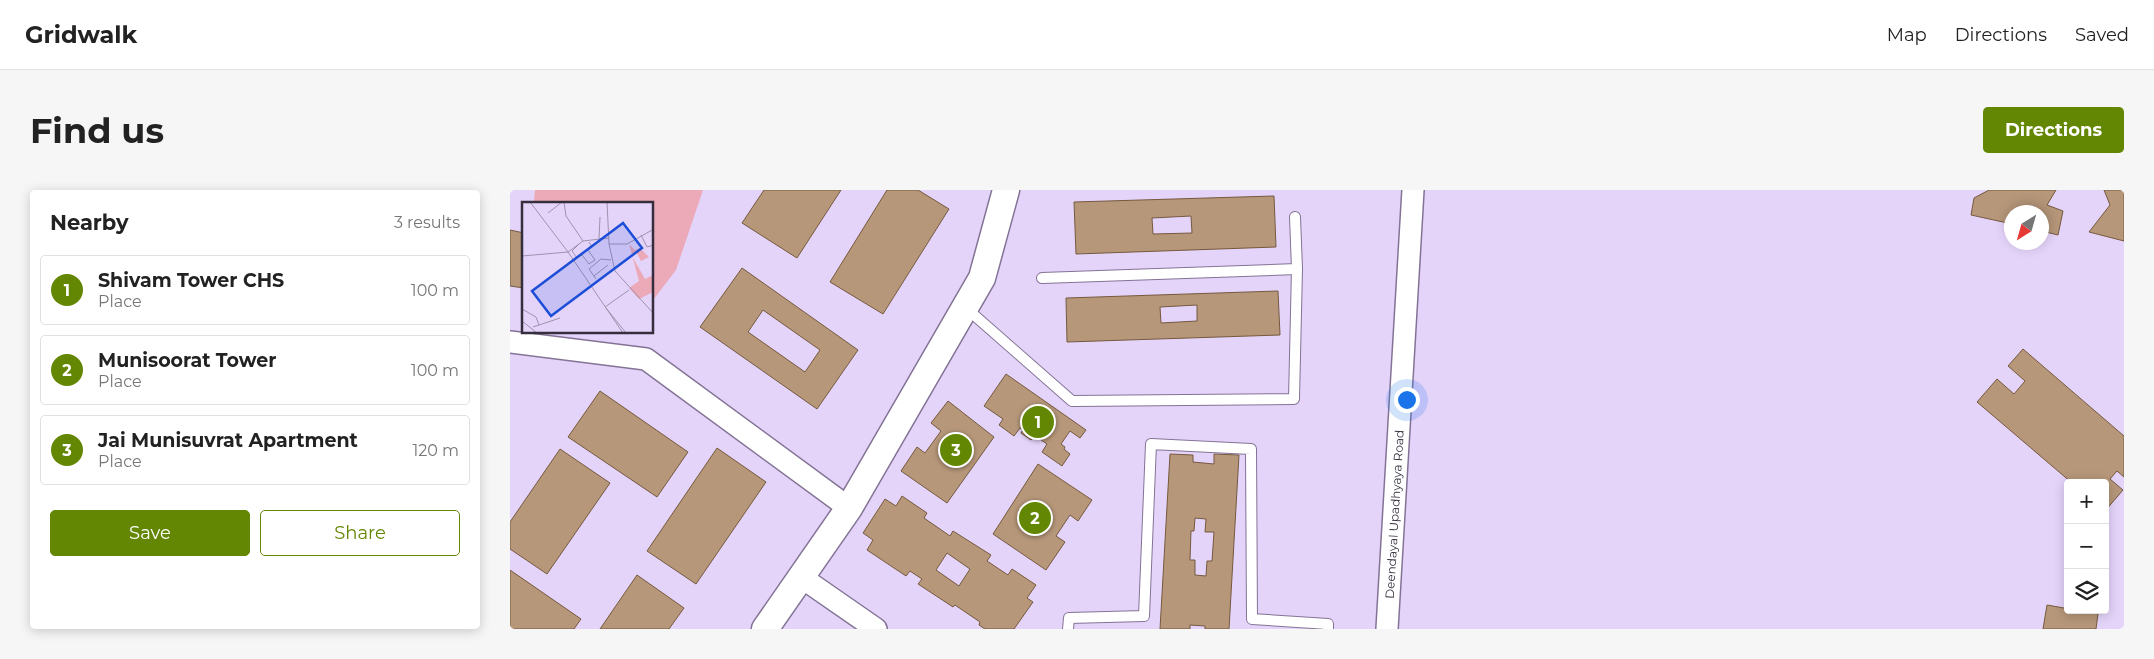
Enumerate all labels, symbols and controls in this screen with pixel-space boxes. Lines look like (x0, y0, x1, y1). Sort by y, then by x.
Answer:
text: Gridwalk (25, 20, 137, 49)
text: Map (1887, 24, 1927, 46)
text: Directions (1955, 24, 2047, 46)
text: Saved (2075, 24, 2129, 46)
button: Directions (1983, 107, 2124, 153)
text: Find us (30, 109, 164, 152)
inset map (522, 202, 654, 334)
north arrow (2004, 205, 2049, 250)
text: Nearby (50, 210, 129, 235)
text: 3 results (394, 213, 460, 232)
text: Shivam Tower CHS (98, 269, 284, 292)
text: 1 (64, 281, 70, 300)
text: 100 m (411, 281, 459, 300)
text: Place (98, 292, 142, 311)
text: Munisoorat Tower (98, 349, 276, 372)
text: 2 (62, 361, 72, 380)
text: 100 m (411, 361, 459, 380)
text: Place (98, 372, 142, 391)
your location (1394, 387, 1420, 413)
pin: 1 (1022, 403, 1054, 441)
text: Jai Munisuvrat Apartment (98, 429, 358, 452)
street label: Deendayal Upadhyaya Road (1381, 429, 1406, 599)
pin: 3 (940, 431, 972, 469)
text: 3 (62, 441, 72, 460)
text: 120 m (412, 441, 459, 460)
text: Place (98, 452, 142, 471)
map controls (2064, 479, 2109, 614)
button: + (2064, 479, 2109, 524)
pin: 2 (1019, 499, 1051, 537)
button: Save (50, 510, 250, 556)
button: Share (260, 510, 460, 556)
button: − (2064, 524, 2109, 569)
button: layers (2064, 569, 2109, 614)

